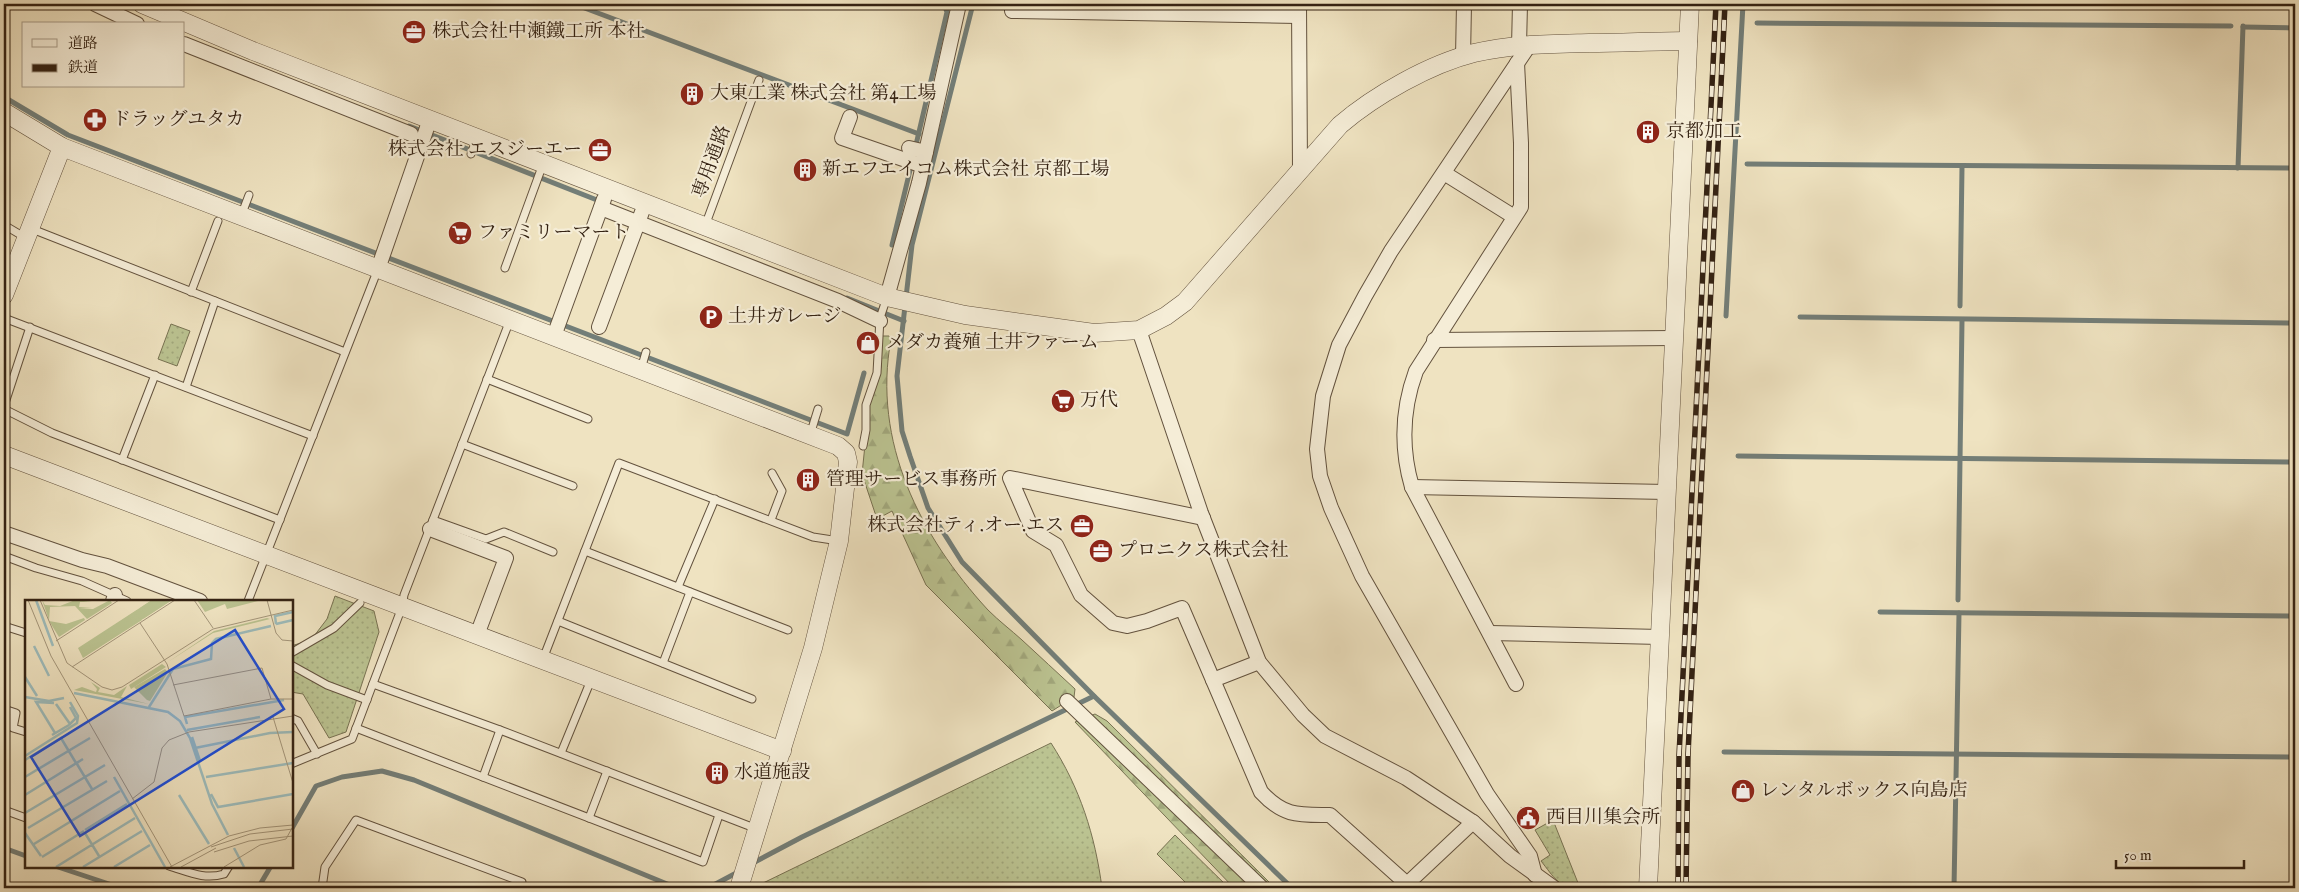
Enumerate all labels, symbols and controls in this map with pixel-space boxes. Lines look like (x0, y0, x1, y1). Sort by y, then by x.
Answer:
office icon: 株式会社中瀬鐵工所 本社 (401, 19, 427, 45)
place label: 株式会社中瀬鐵工所 本社 (432, 20, 645, 44)
legend (22, 22, 185, 88)
text: 道路 (68, 34, 98, 53)
text: 鉄道 (68, 58, 98, 77)
building icon: 大東工業 株式会社 第4工場 (679, 81, 705, 107)
place label: 大東工業 株式会社 第4工場 (710, 82, 937, 106)
pharmacy icon: ドラッグユタカ (82, 107, 108, 133)
place label: ドラッグユタカ (112, 108, 244, 132)
building icon: 京都加工 (1635, 119, 1661, 145)
place label: 京都加工 (1666, 120, 1742, 144)
street label: 専用通路 (688, 122, 736, 202)
office icon: 株式会社 エスジーエー (587, 137, 613, 163)
place label: 株式会社 エスジーエー (388, 138, 582, 162)
building icon: 新エフエイコム株式会社 京都工場 (792, 157, 818, 183)
place label: 新エフエイコム株式会社 京都工場 (822, 158, 1109, 182)
supermarket icon: ファミリーマート (447, 220, 473, 246)
place label: ファミリーマート (478, 221, 630, 245)
parking icon: 土井ガレージ (698, 304, 724, 330)
place label: 土井ガレージ (728, 305, 842, 329)
shop icon: メダカ養殖 土井ファーム (855, 330, 881, 356)
place label: メダカ養殖 土井ファーム (886, 331, 1099, 355)
supermarket icon: 万代 (1050, 388, 1076, 414)
place label: 万代 (1080, 389, 1118, 413)
building icon: 管理サービス事務所 (795, 467, 821, 493)
place label: 管理サービス事務所 (826, 468, 997, 492)
office icon: 株式会社ティ.オー.エス (1069, 513, 1095, 539)
place label: 株式会社ティ.オー.エス (867, 514, 1064, 538)
office icon: プロニクス株式会社 (1088, 538, 1114, 564)
place label: プロニクス株式会社 (1118, 539, 1289, 563)
inset map (25, 600, 292, 867)
building icon: 水道施設 (704, 760, 730, 786)
place label: 水道施設 (734, 761, 810, 785)
shop icon: レンタルボックス向島店 (1730, 778, 1756, 804)
place label: レンタルボックス向島店 (1760, 779, 1968, 803)
public building icon: 西目川集会所 (1515, 805, 1541, 831)
place label: 西目川集会所 (1546, 806, 1660, 830)
scale bar (2116, 837, 2244, 869)
text: 50 m (2124, 846, 2152, 865)

